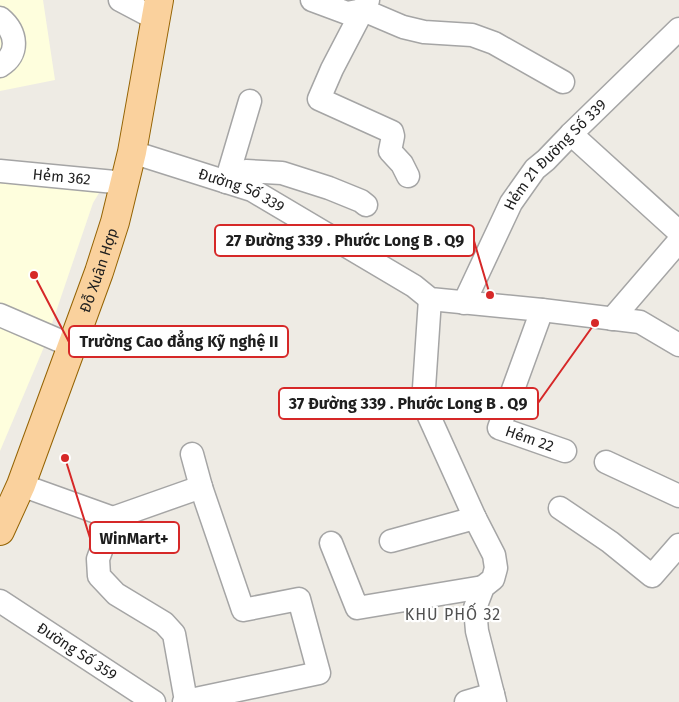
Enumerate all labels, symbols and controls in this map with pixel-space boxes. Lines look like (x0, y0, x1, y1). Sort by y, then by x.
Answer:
street label: Hẻm 21 Đường Số 339 (500, 95, 610, 213)
street label: Hẻm 362 (32, 165, 91, 189)
street label: Đường Số 339 (196, 165, 288, 216)
callout: 27 Đường 339 . Phước Long B . Q9 (215, 225, 474, 256)
street label: Đỗ Xuân Hợp (76, 226, 122, 315)
text: 27 Đường 339 . Phước Long B . Q9 (226, 231, 464, 250)
callout: Trường Cao đẳng Kỹ nghệ II (69, 326, 288, 357)
text: Trường Cao đẳng Kỹ nghệ II (80, 329, 278, 351)
callout: 37 Đường 339 . Phước Long B . Q9 (279, 388, 538, 419)
text: 37 Đường 339 . Phước Long B . Q9 (288, 394, 527, 413)
street label: Hẻm 22 (503, 422, 556, 455)
callout: WinMart+ (90, 522, 179, 553)
text: WinMart+ (99, 529, 169, 548)
district label: KHU PHỐ 32 (405, 602, 501, 624)
street label: Đường Số 359 (34, 619, 120, 684)

